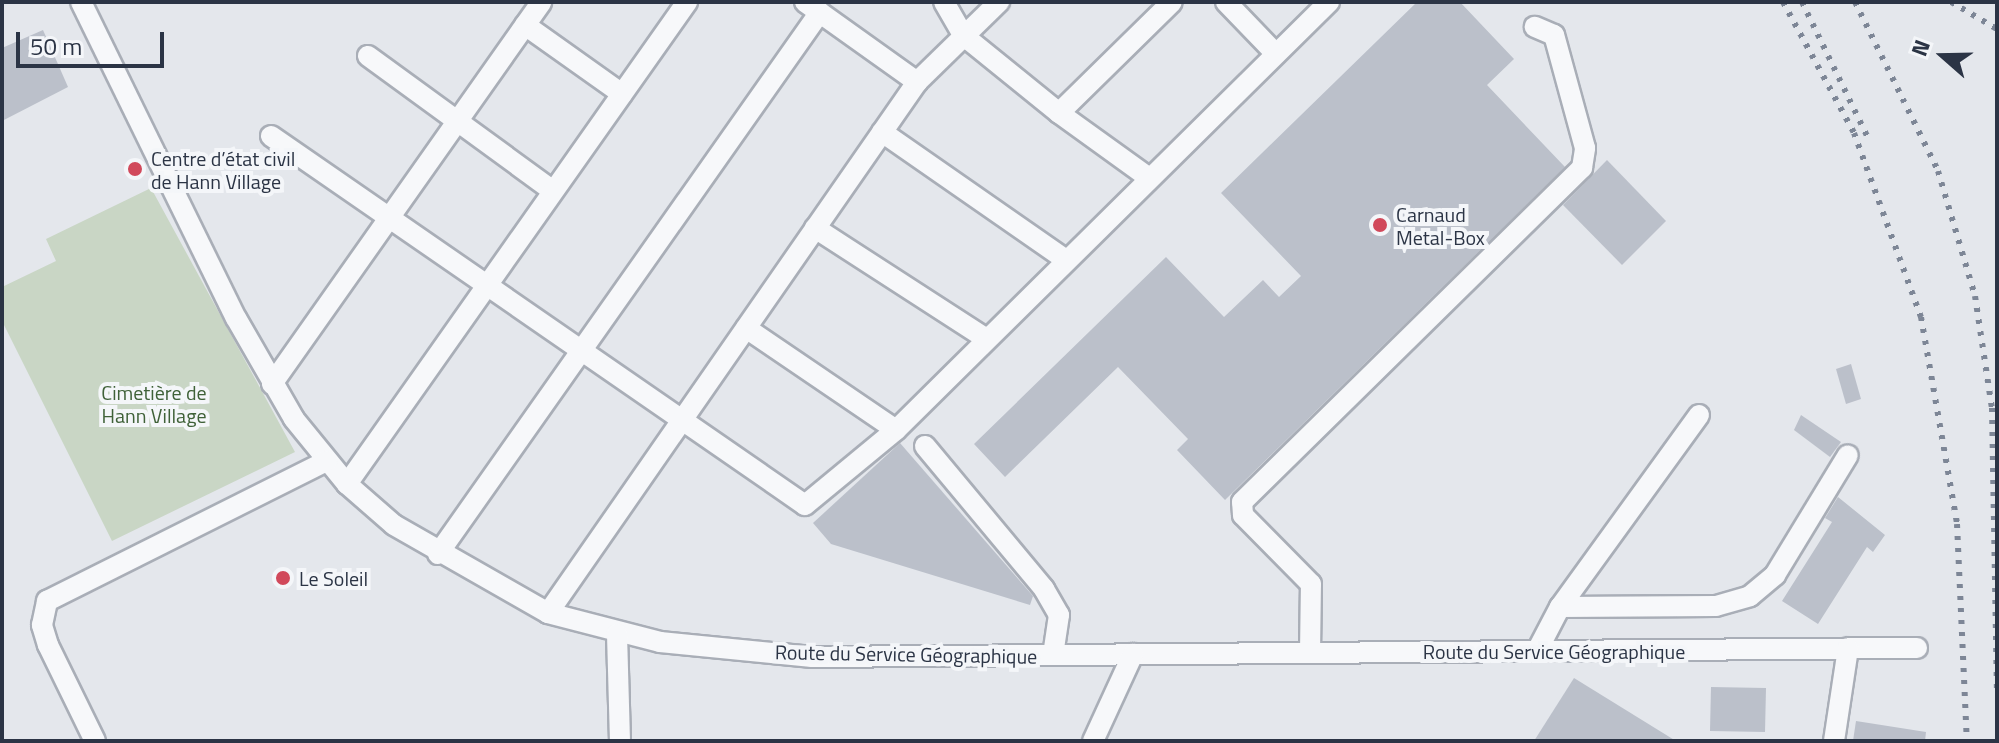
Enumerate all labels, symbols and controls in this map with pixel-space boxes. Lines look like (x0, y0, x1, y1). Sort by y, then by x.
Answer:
scale bar (20, 16, 168, 66)
north arrow (1903, 16, 1983, 96)
text: 50 m (30, 28, 82, 64)
text: N (1902, 35, 1939, 61)
place label: Centre d’état civil de Hann Village (151, 146, 295, 193)
marker: Centre d’état civil de Hann Village (126, 160, 144, 178)
place label: Carnaud Metal-Box (1396, 202, 1485, 249)
marker: Carnaud Metal-Box (1371, 216, 1389, 234)
park label: Cimetière de Hann Village (101, 380, 207, 427)
place label: Le Soleil (299, 566, 368, 590)
marker: Le Soleil (274, 569, 292, 587)
street label: Route du Service Géographique (1423, 639, 1685, 663)
street label: Route du Service Géographique (775, 640, 1037, 668)

